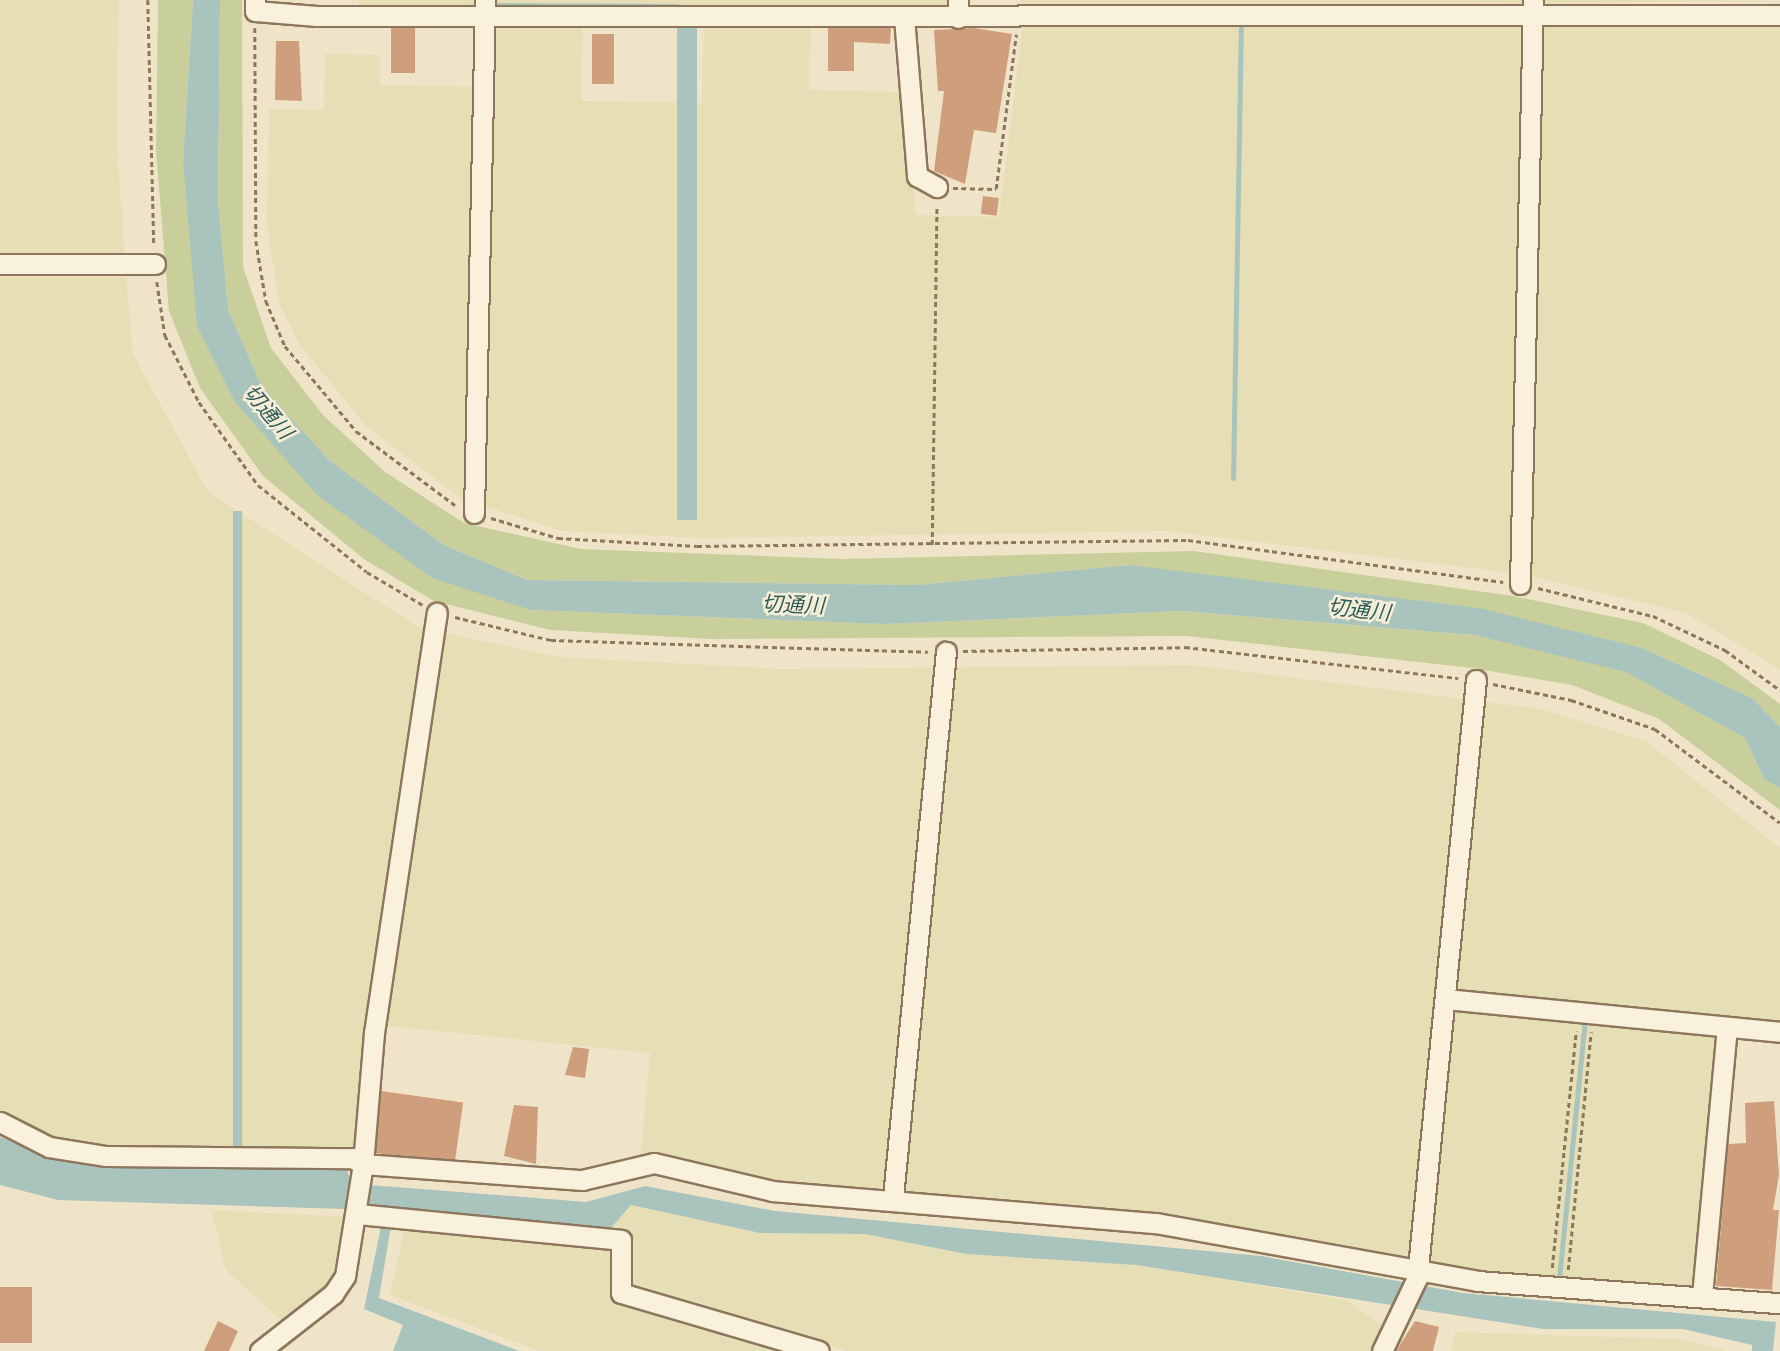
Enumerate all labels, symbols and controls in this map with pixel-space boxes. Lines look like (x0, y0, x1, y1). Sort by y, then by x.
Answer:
water label: 切通川 (238, 380, 298, 444)
water label: 切通川 (761, 591, 825, 619)
water label: 切通川 (1326, 594, 1392, 626)

